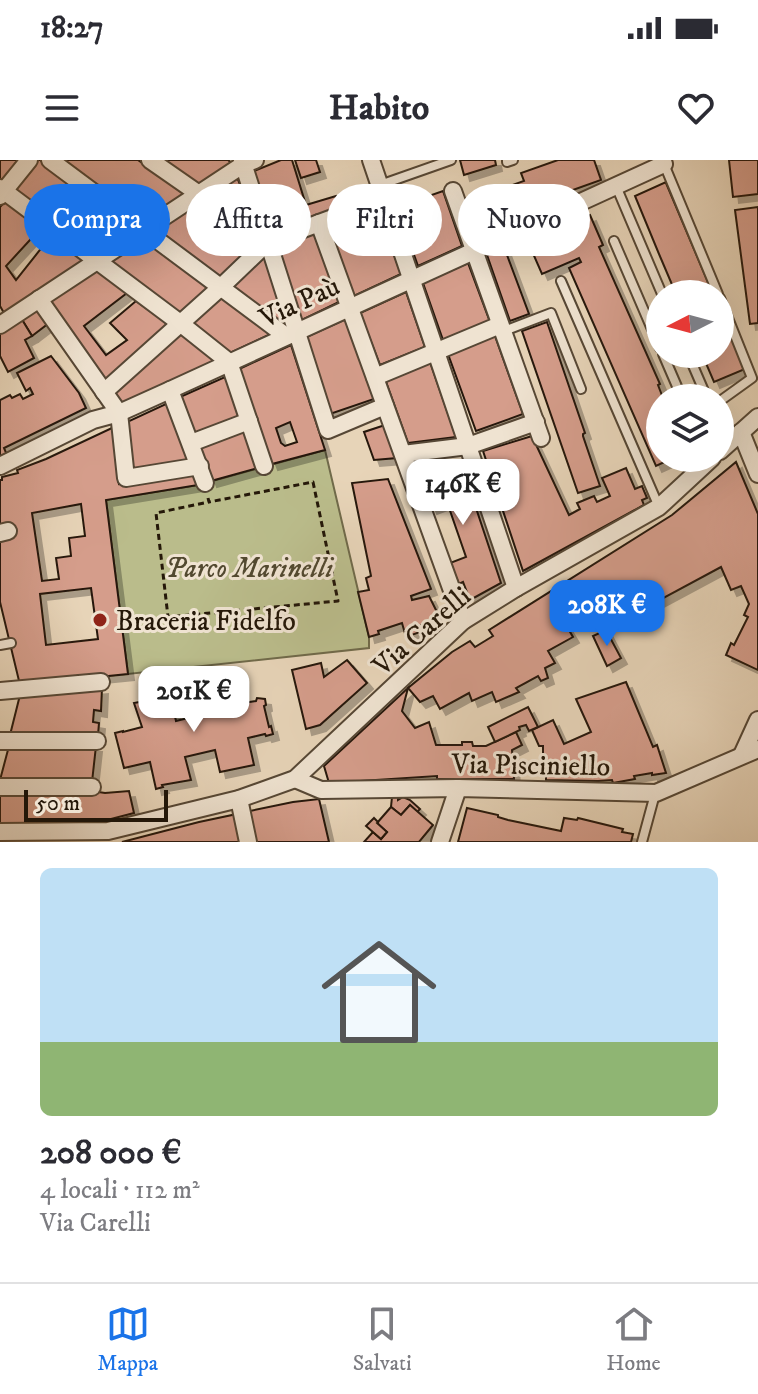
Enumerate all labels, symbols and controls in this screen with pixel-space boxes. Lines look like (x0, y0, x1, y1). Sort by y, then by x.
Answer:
text: 18:27 (40, 10, 104, 47)
icon: menu (40, 86, 84, 130)
text: Habito (329, 86, 429, 131)
icon: heart (674, 86, 718, 130)
chip: Compra (24, 184, 170, 256)
chip: Affitta (186, 184, 311, 256)
chip: Filtri (327, 184, 442, 256)
chip: Nuovo (458, 184, 590, 256)
street label: Via Paù (253, 269, 345, 336)
north arrow (646, 280, 734, 368)
map controls (646, 280, 734, 472)
button: layers (646, 384, 734, 472)
pin: 146K € (398, 459, 528, 527)
text: 146K € (424, 468, 502, 501)
park label: Parco Marinelli (165, 551, 334, 586)
street label: Via Carelli (365, 579, 478, 684)
pin: 208K € (542, 580, 672, 648)
text: 208K € (568, 589, 646, 622)
place label: Braceria Fidelfo (116, 604, 296, 639)
marker: Braceria Fidelfo (91, 611, 109, 629)
pin: 201K € (129, 666, 259, 734)
text: 201K € (156, 675, 232, 708)
street label: Via Pisciniello (450, 747, 611, 784)
scale bar (24, 786, 168, 822)
text: 50 m (36, 790, 80, 817)
icon: home (307, 920, 451, 1064)
text: 208 000 € (40, 1132, 181, 1174)
text: 4 locali · 112 m² (40, 1174, 200, 1207)
text: Via Carelli (40, 1207, 151, 1240)
tab: Mappa (97, 1302, 158, 1377)
tab: Salvati (353, 1302, 412, 1377)
tab: Home (606, 1302, 661, 1377)

